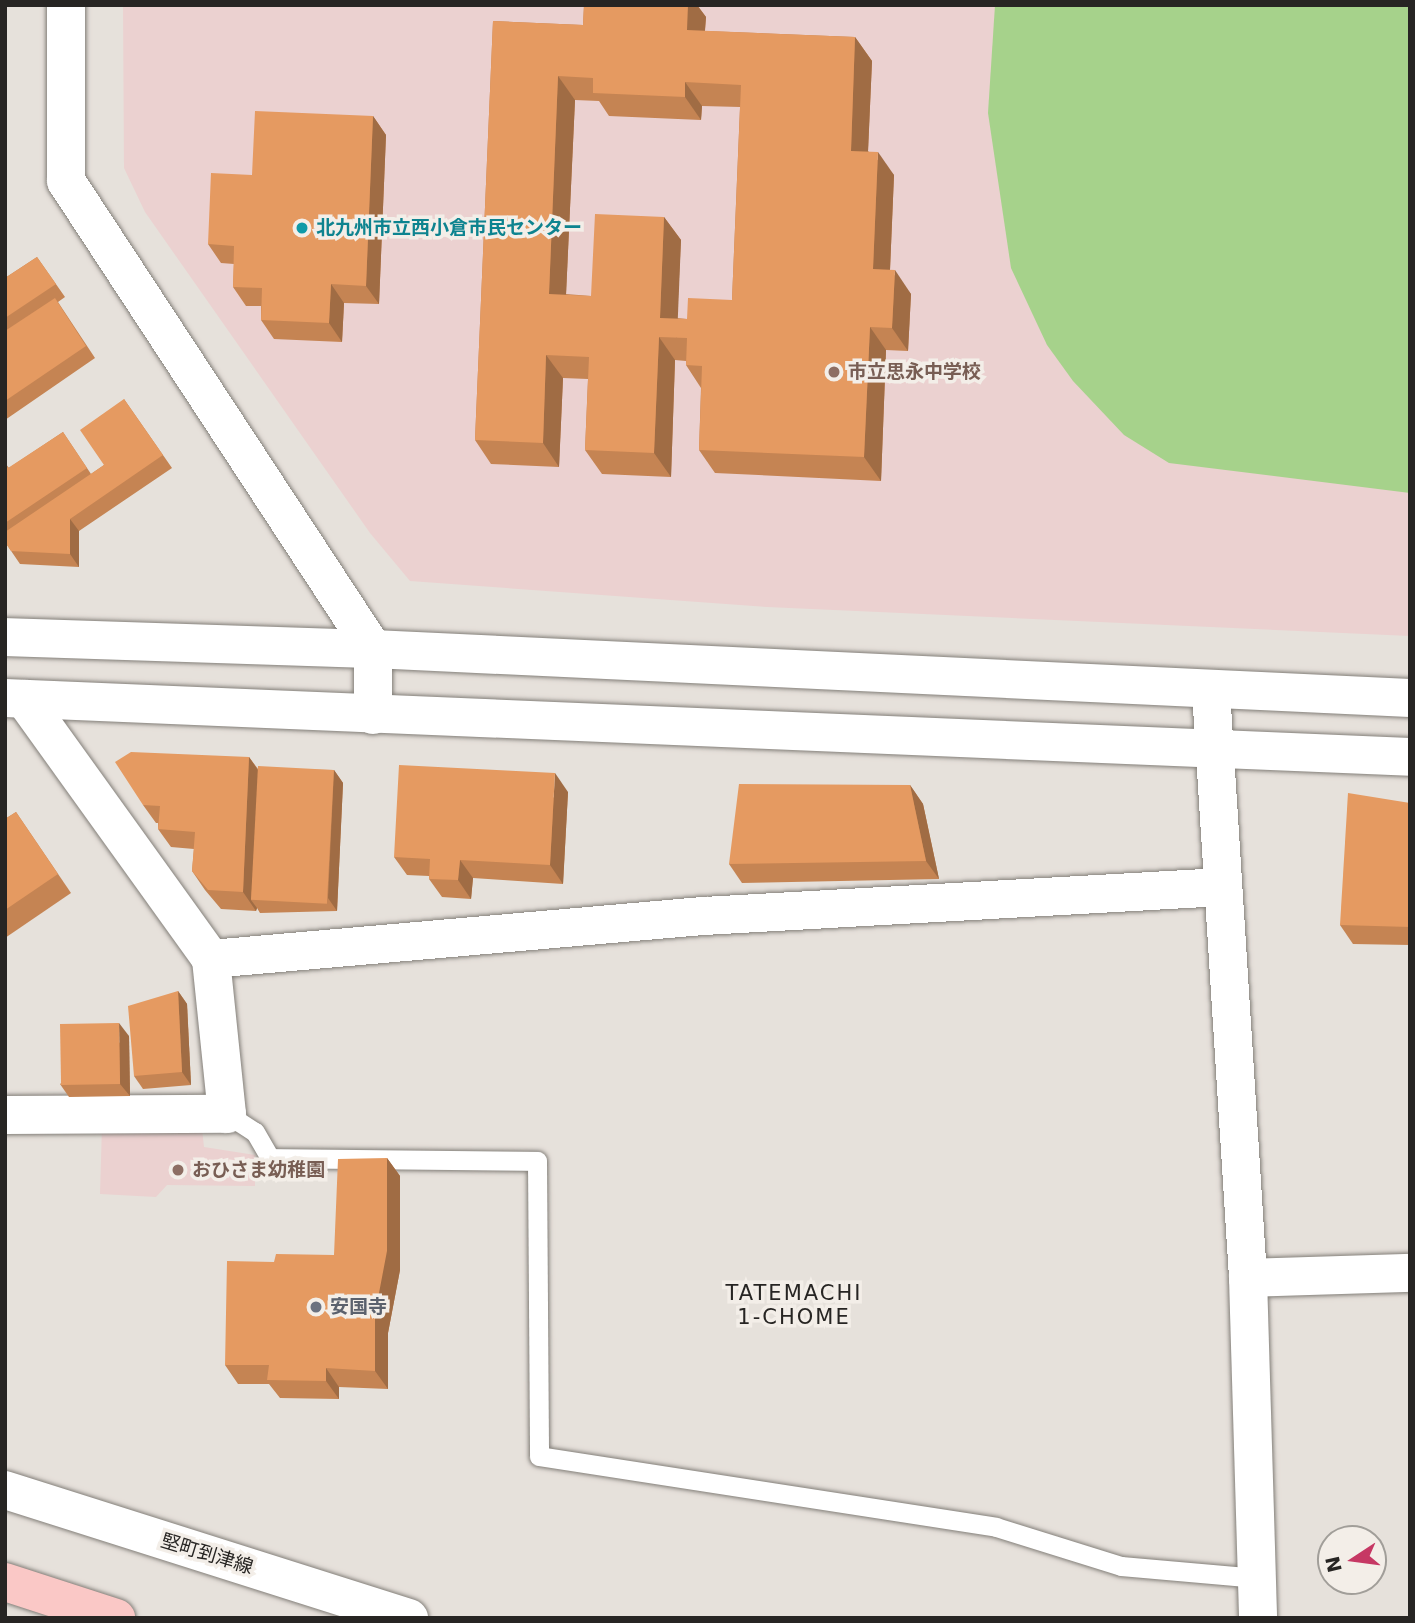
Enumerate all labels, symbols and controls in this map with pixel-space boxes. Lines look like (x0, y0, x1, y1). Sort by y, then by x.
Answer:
place label: 北九州市立西小倉市民センター (316, 217, 582, 239)
marker: 北九州市立西小倉市民センター (294, 220, 310, 236)
place label: 市立思永中学校 (848, 361, 981, 383)
marker: 市立思永中学校 (826, 364, 842, 380)
place label: おひさま幼稚園 (192, 1159, 325, 1181)
marker: おひさま幼稚園 (170, 1162, 186, 1178)
district label: TATEMACHI 1-CHOME (727, 1280, 861, 1330)
place label: 安国寺 (330, 1296, 387, 1318)
marker: 安国寺 (308, 1299, 324, 1315)
north arrow (1317, 1525, 1387, 1595)
street label: 堅町到津線 (158, 1529, 256, 1579)
text: N (1321, 1554, 1346, 1574)

